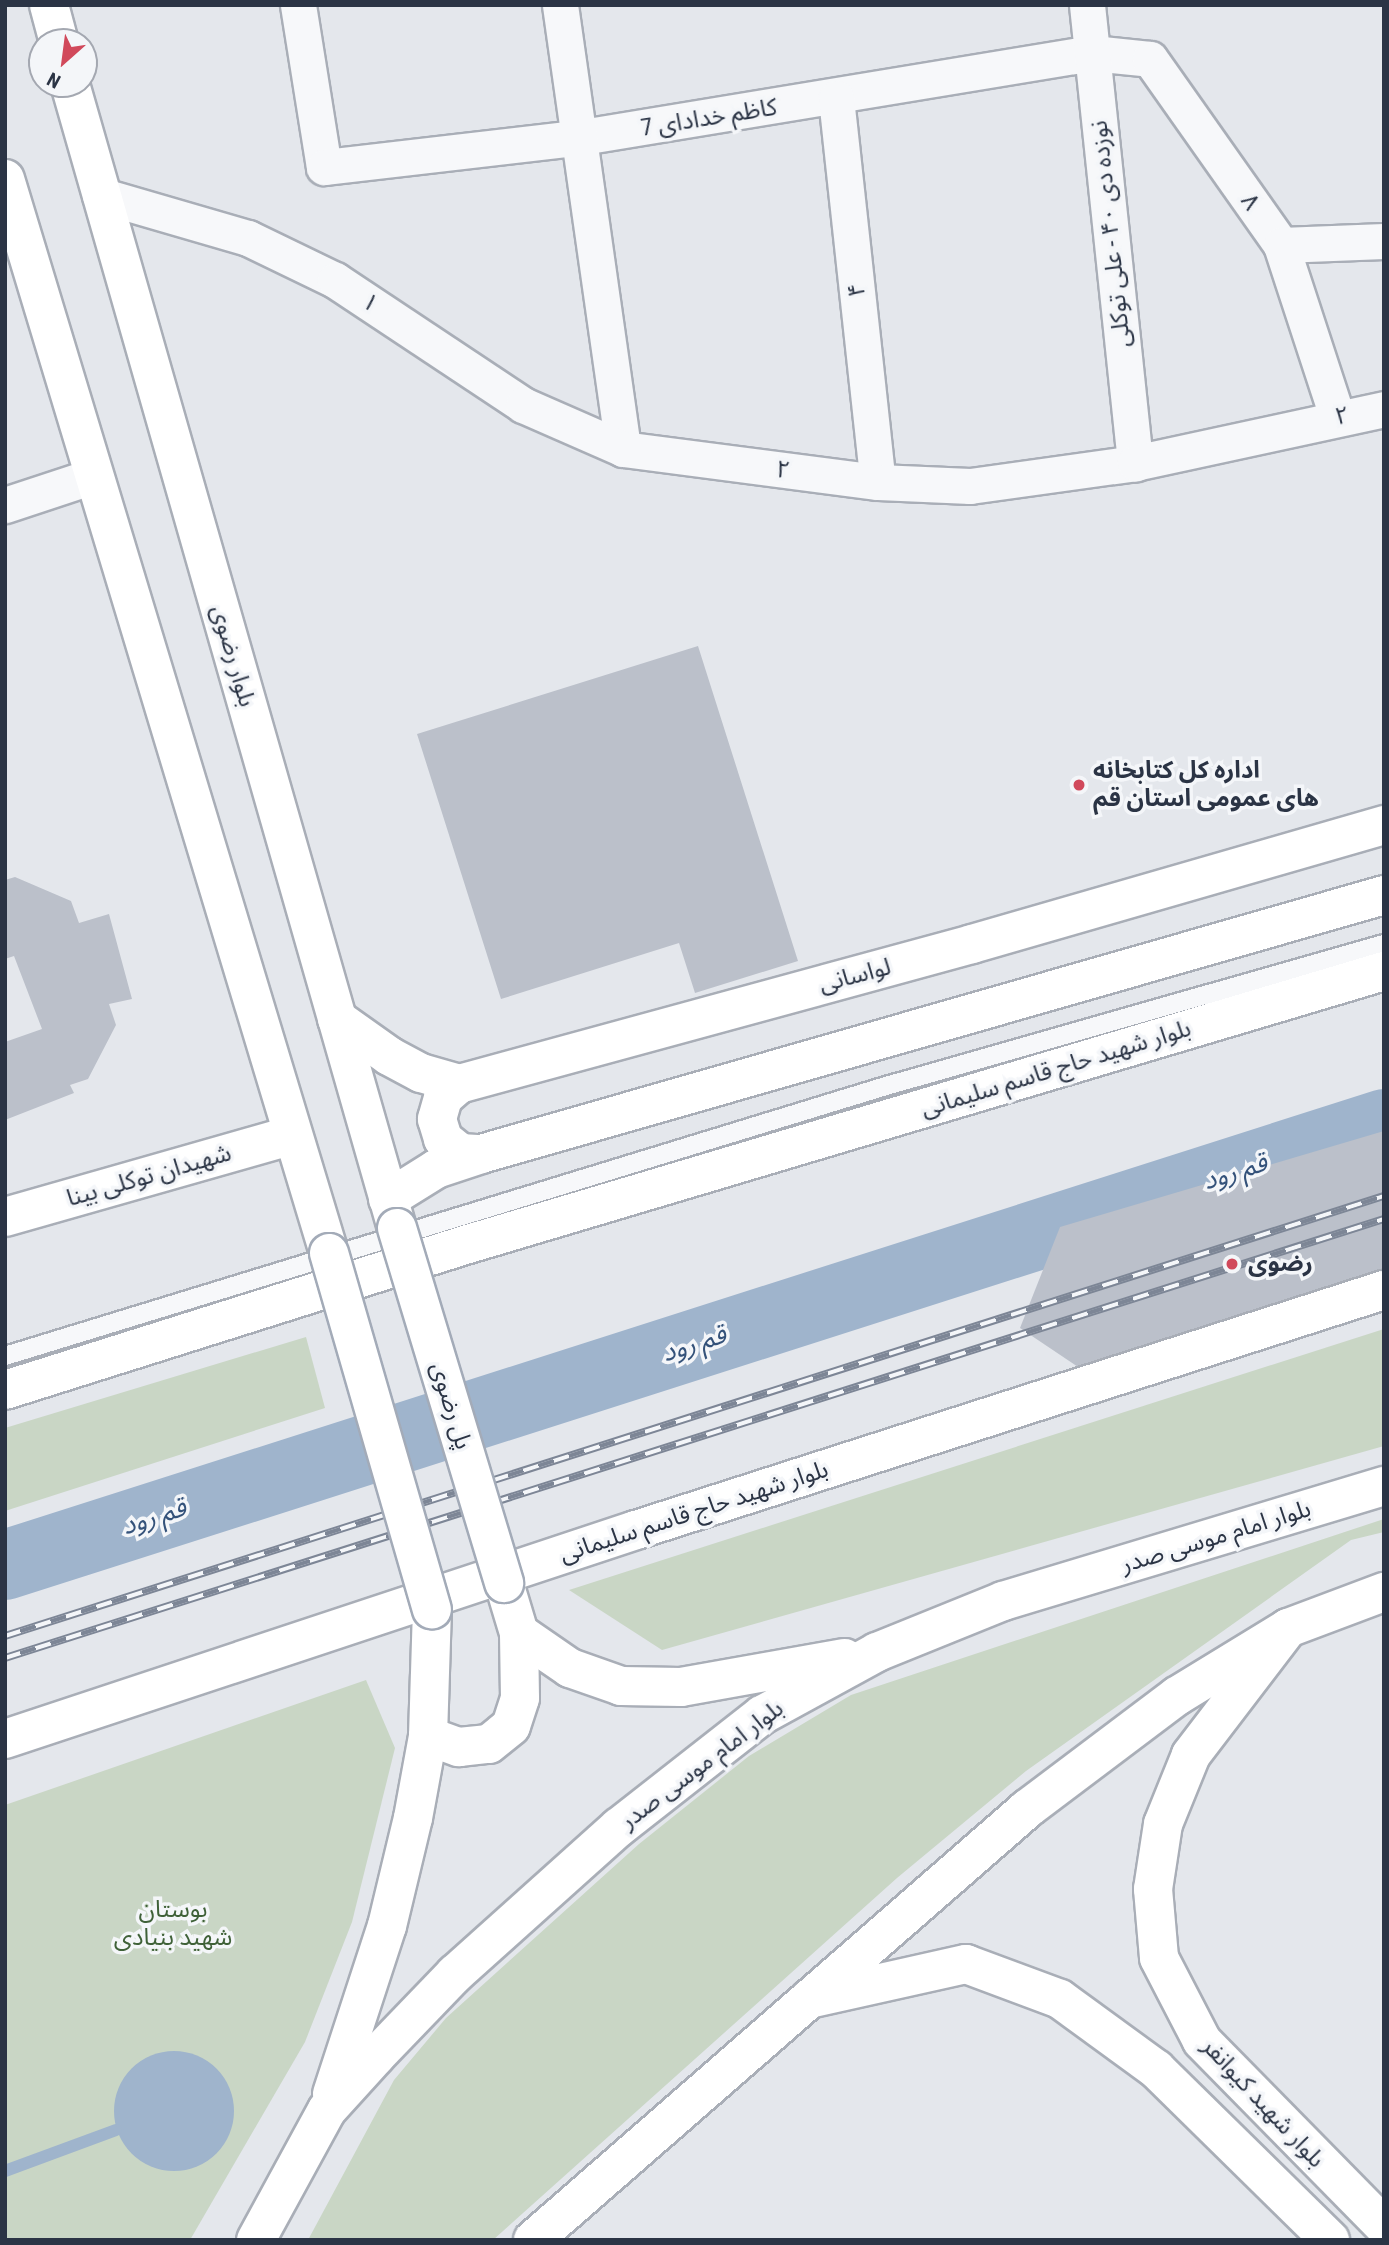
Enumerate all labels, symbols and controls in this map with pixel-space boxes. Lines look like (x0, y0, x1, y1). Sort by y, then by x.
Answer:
north arrow (28, 28, 98, 98)
text: N (43, 67, 64, 93)
street label: 7 کاظم خدادای (639, 93, 779, 143)
street label: نوزده دی ۴۰ - علی توکلی (1085, 119, 1137, 349)
street label: ۸ (1234, 188, 1266, 216)
street label: ۴ (842, 282, 872, 298)
street label: ۱ (356, 287, 384, 319)
street label: ۲ (1333, 401, 1351, 431)
street label: ۲ (774, 455, 792, 485)
street label: بلوار رضوی (205, 602, 261, 710)
place label: اداره کل کتابخانه های عمومی استان قم (1093, 757, 1319, 813)
marker: اداره کل کتابخانه های عمومی استان قم (1071, 777, 1087, 793)
street label: لواسانی (816, 953, 894, 999)
street label: بلوار شهید حاج قاسم سلیمانی (918, 1014, 1194, 1124)
street label: شهیدان توکلی بینا (63, 1139, 235, 1213)
water label: قم رود (1199, 1147, 1271, 1197)
place label: رضوی (1248, 1250, 1313, 1278)
marker: رضوی (1222, 1254, 1242, 1274)
water label: قم رود (658, 1319, 730, 1369)
street label: پل رضوی (424, 1359, 478, 1453)
street label: بلوار شهید حاج قاسم سلیمانی (556, 1455, 832, 1569)
water label: قم رود (118, 1492, 190, 1542)
street label: بلوار امام موسی صدر (1118, 1494, 1314, 1580)
street label: بلوار امام موسی صدر (615, 1694, 789, 1836)
park label: بوستان شهید بنیادی (114, 1896, 232, 1952)
street label: بلوار شهید کیوانفر (1196, 2032, 1330, 2174)

